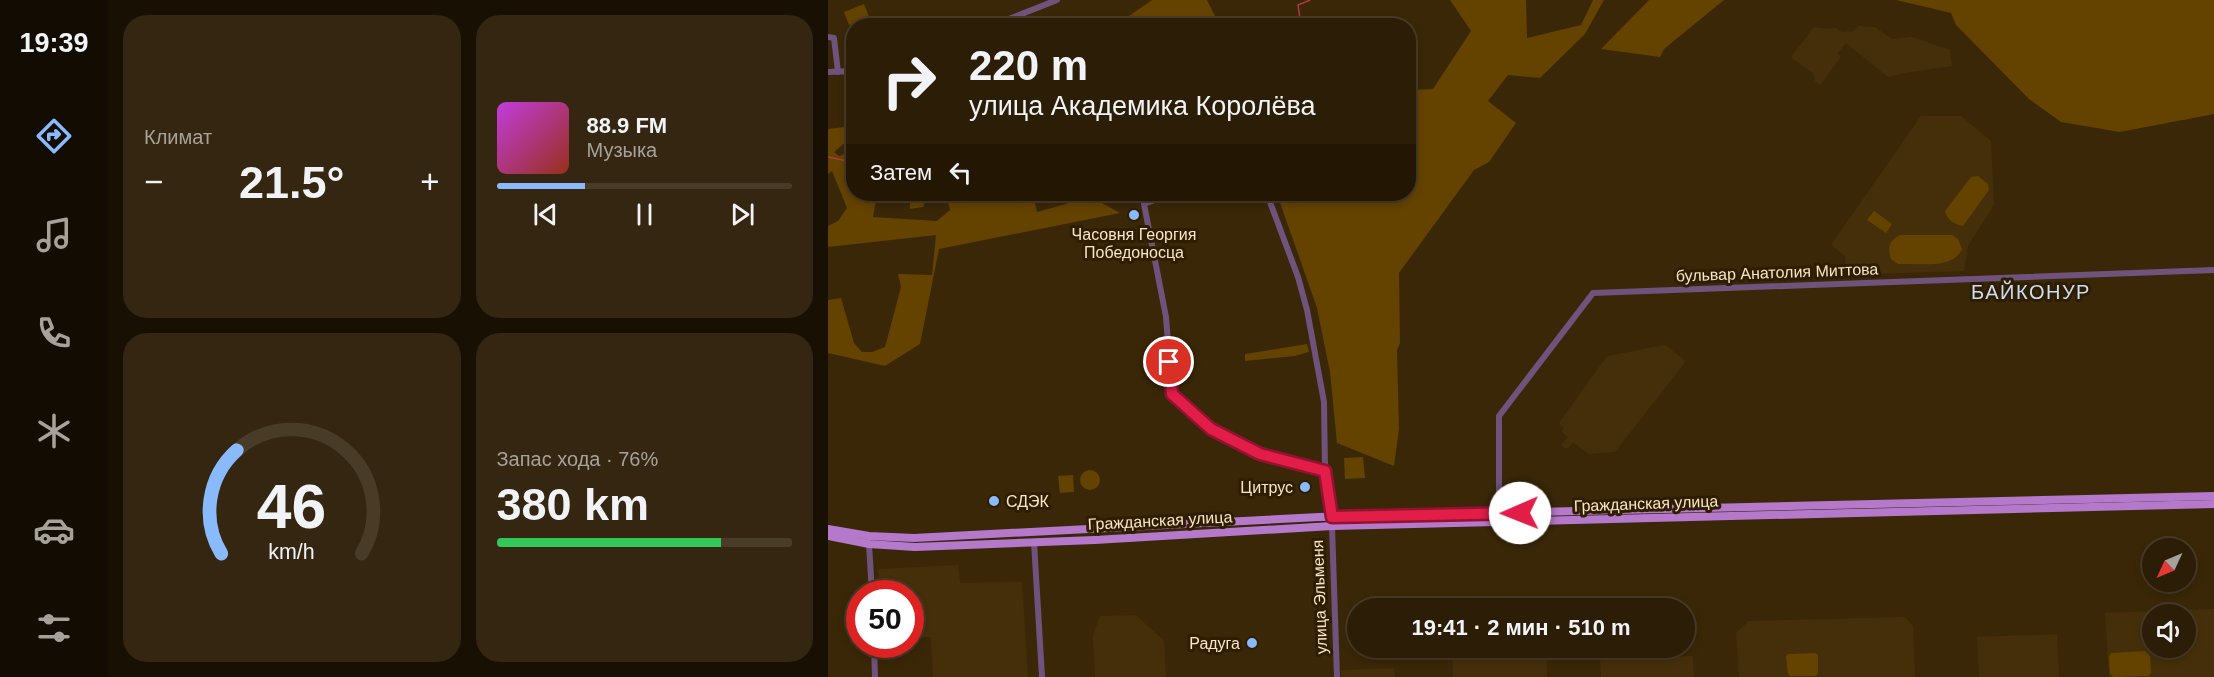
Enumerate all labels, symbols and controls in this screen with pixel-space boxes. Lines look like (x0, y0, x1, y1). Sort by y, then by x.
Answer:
text: 19:39 (19, 28, 89, 58)
icon: right (870, 42, 948, 120)
text: 220 m (969, 42, 1088, 89)
text: улица Академика Королёва (969, 91, 1316, 121)
text: 88.9 FM (587, 113, 667, 138)
icon: directions (33, 115, 75, 157)
text: Климат (144, 126, 212, 148)
text: Музыка (587, 139, 657, 161)
icon: left (944, 156, 977, 189)
text: 21.5° (239, 157, 345, 208)
text: Затем (870, 160, 932, 185)
text: − (144, 163, 163, 200)
text: + (420, 163, 440, 200)
icon: previous (529, 198, 562, 231)
icon: pause (628, 198, 661, 231)
icon: next (726, 198, 759, 231)
marker: Часовня Георгия Победоносца (1127, 208, 1141, 222)
icon: music (33, 214, 75, 256)
place label: Часовня Георгия Победоносца (1072, 226, 1196, 261)
street label: бульвар Анатолия Миттова (1675, 260, 1879, 285)
district label: БАЙКОНУР (1971, 280, 2091, 303)
icon: phone (33, 312, 75, 354)
pin (1143, 336, 1194, 387)
icon: arrive (1152, 345, 1185, 378)
icon: climate (33, 410, 75, 452)
text: Запас хода · 76% (497, 448, 658, 470)
text: 46 (257, 472, 326, 541)
text: 380 km (497, 479, 649, 530)
place label: Цитрус (1240, 479, 1293, 496)
marker: Цитрус (1298, 480, 1312, 494)
position arrow (1488, 481, 1552, 545)
street label: Гражданская улица (1573, 492, 1719, 515)
place label: СДЭК (1006, 493, 1050, 510)
marker: СДЭК (987, 494, 1001, 508)
street label: Гражданская улица (1087, 508, 1233, 533)
icon: car (33, 509, 75, 551)
north arrow (2142, 538, 2196, 592)
map controls (2142, 538, 2196, 658)
street label: улица Эльменя (1309, 539, 1330, 654)
text: km/h (269, 541, 315, 565)
speed limit sign: 50 (846, 580, 924, 658)
button: sound (2142, 604, 2196, 658)
icon: filters (33, 607, 75, 649)
text: 19:41 · 2 мин · 510 m (1411, 615, 1631, 640)
place label: Радуга (1189, 635, 1240, 652)
marker: Радуга (1245, 636, 1259, 650)

